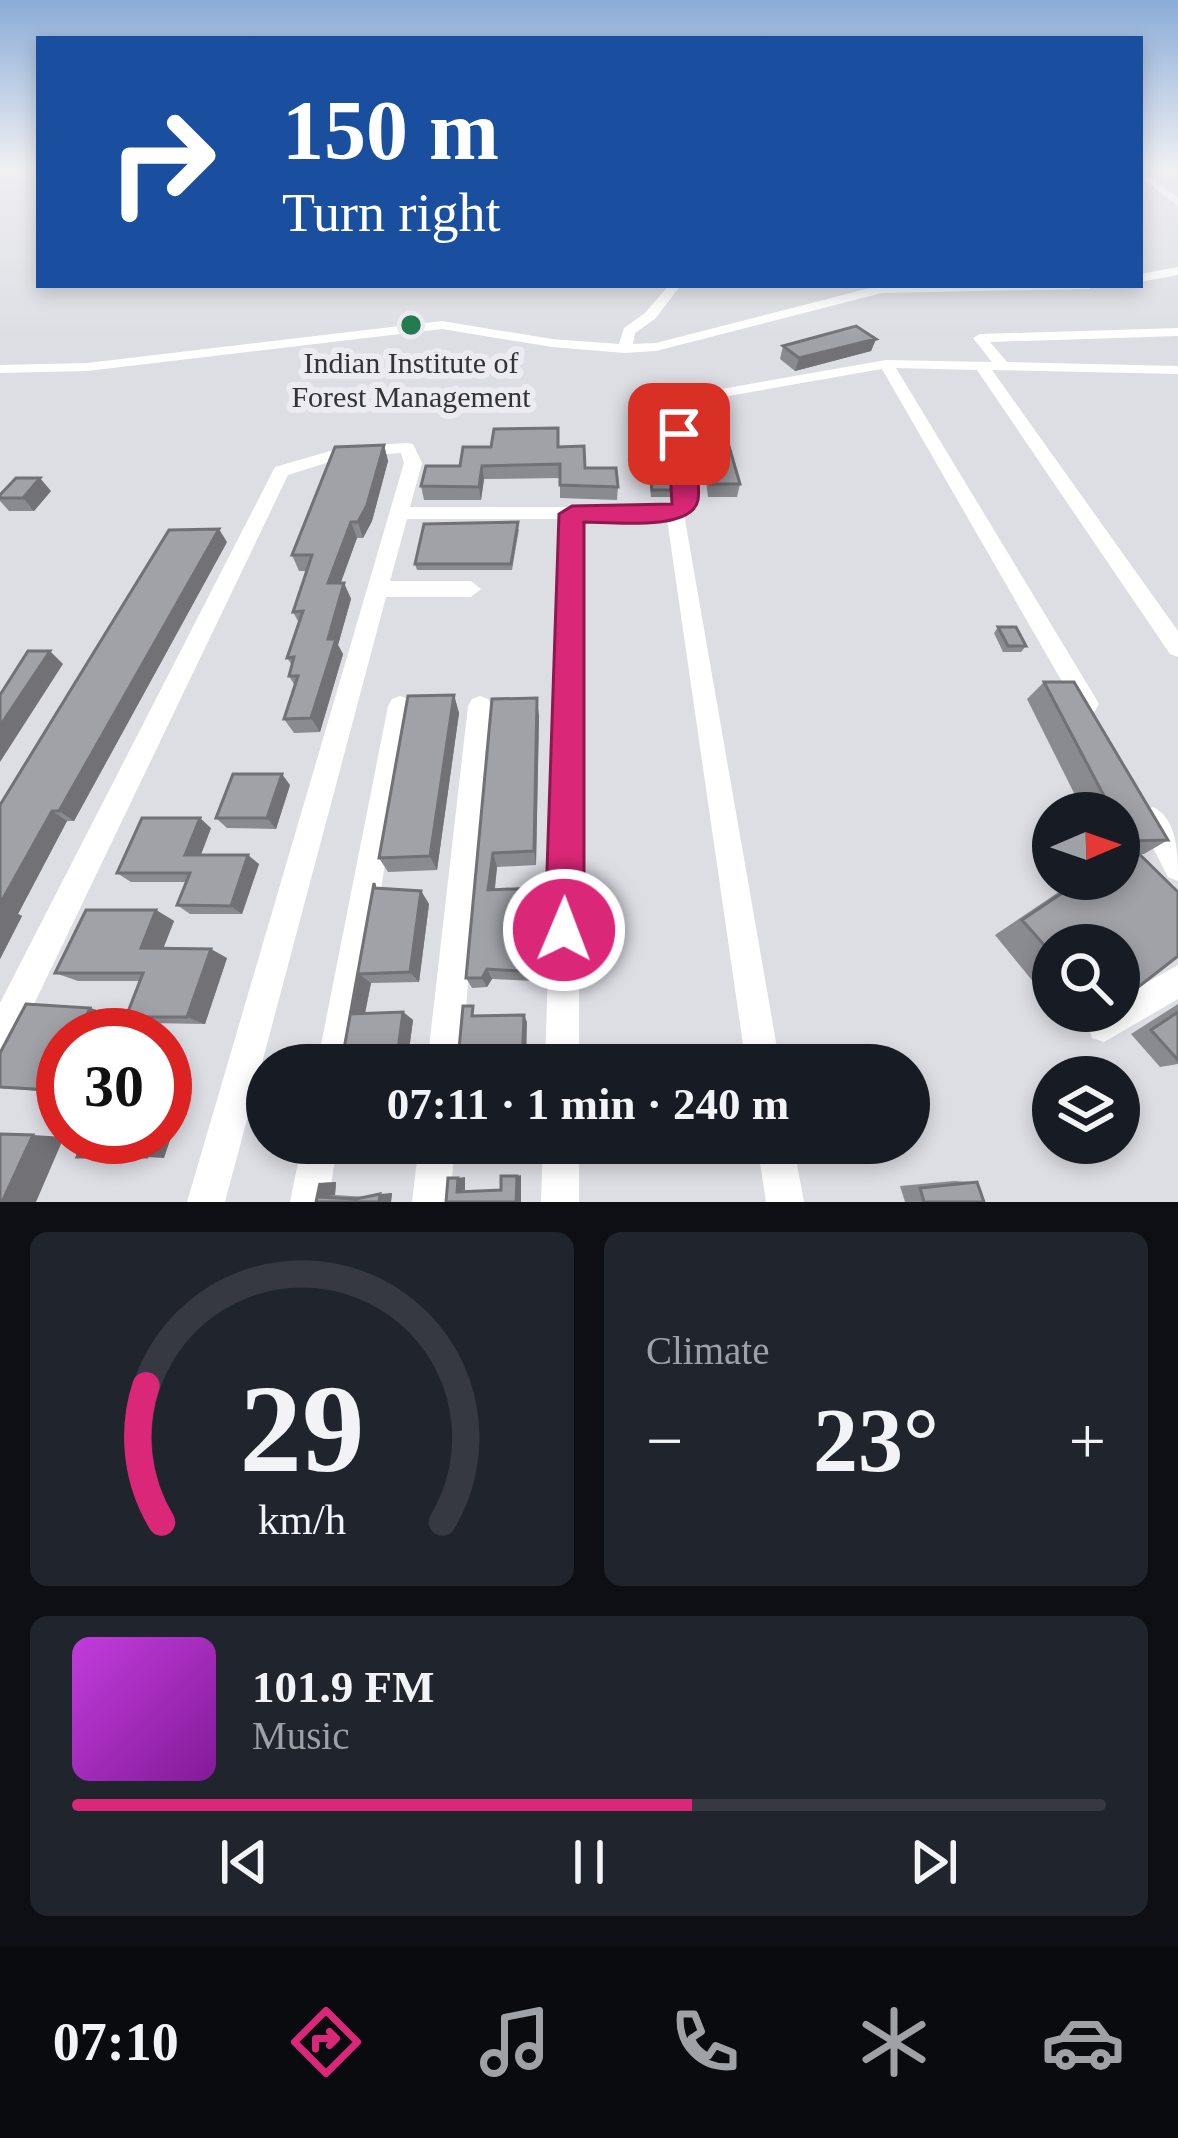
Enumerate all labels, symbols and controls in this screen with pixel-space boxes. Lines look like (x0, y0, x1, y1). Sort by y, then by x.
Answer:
icon: right (84, 84, 240, 240)
text: 150 m (282, 84, 499, 177)
text: Turn right (282, 183, 501, 243)
marker: Indian Institute of Forest Management (398, 312, 424, 338)
place label: Indian Institute of Forest Management (291, 346, 531, 413)
pin (628, 383, 730, 485)
icon: arrive (646, 401, 712, 467)
north arrow (1032, 792, 1140, 900)
map controls (1032, 792, 1140, 1164)
position arrow (501, 867, 627, 993)
button: search (1032, 924, 1140, 1032)
speed limit sign: 30 (36, 1008, 192, 1164)
button: layers (1032, 1056, 1140, 1164)
text: 07:11 · 1 min · 240 m (387, 1079, 789, 1129)
text: Climate (646, 1329, 769, 1372)
text: 29 (240, 1360, 364, 1498)
text: 23° (813, 1391, 939, 1490)
text: − (646, 1404, 683, 1477)
text: + (1069, 1404, 1106, 1477)
text: km/h (258, 1496, 346, 1543)
text: 101.9 FM (252, 1662, 434, 1712)
text: Music (252, 1714, 350, 1757)
icon: previous (211, 1829, 277, 1895)
icon: pause (556, 1829, 622, 1895)
icon: next (901, 1829, 967, 1895)
icon: directions (284, 2000, 368, 2084)
icon: music (473, 2000, 557, 2084)
icon: phone (663, 2000, 747, 2084)
icon: climate (852, 2000, 936, 2084)
icon: car (1041, 2000, 1125, 2084)
text: 07:10 (53, 2012, 179, 2072)

